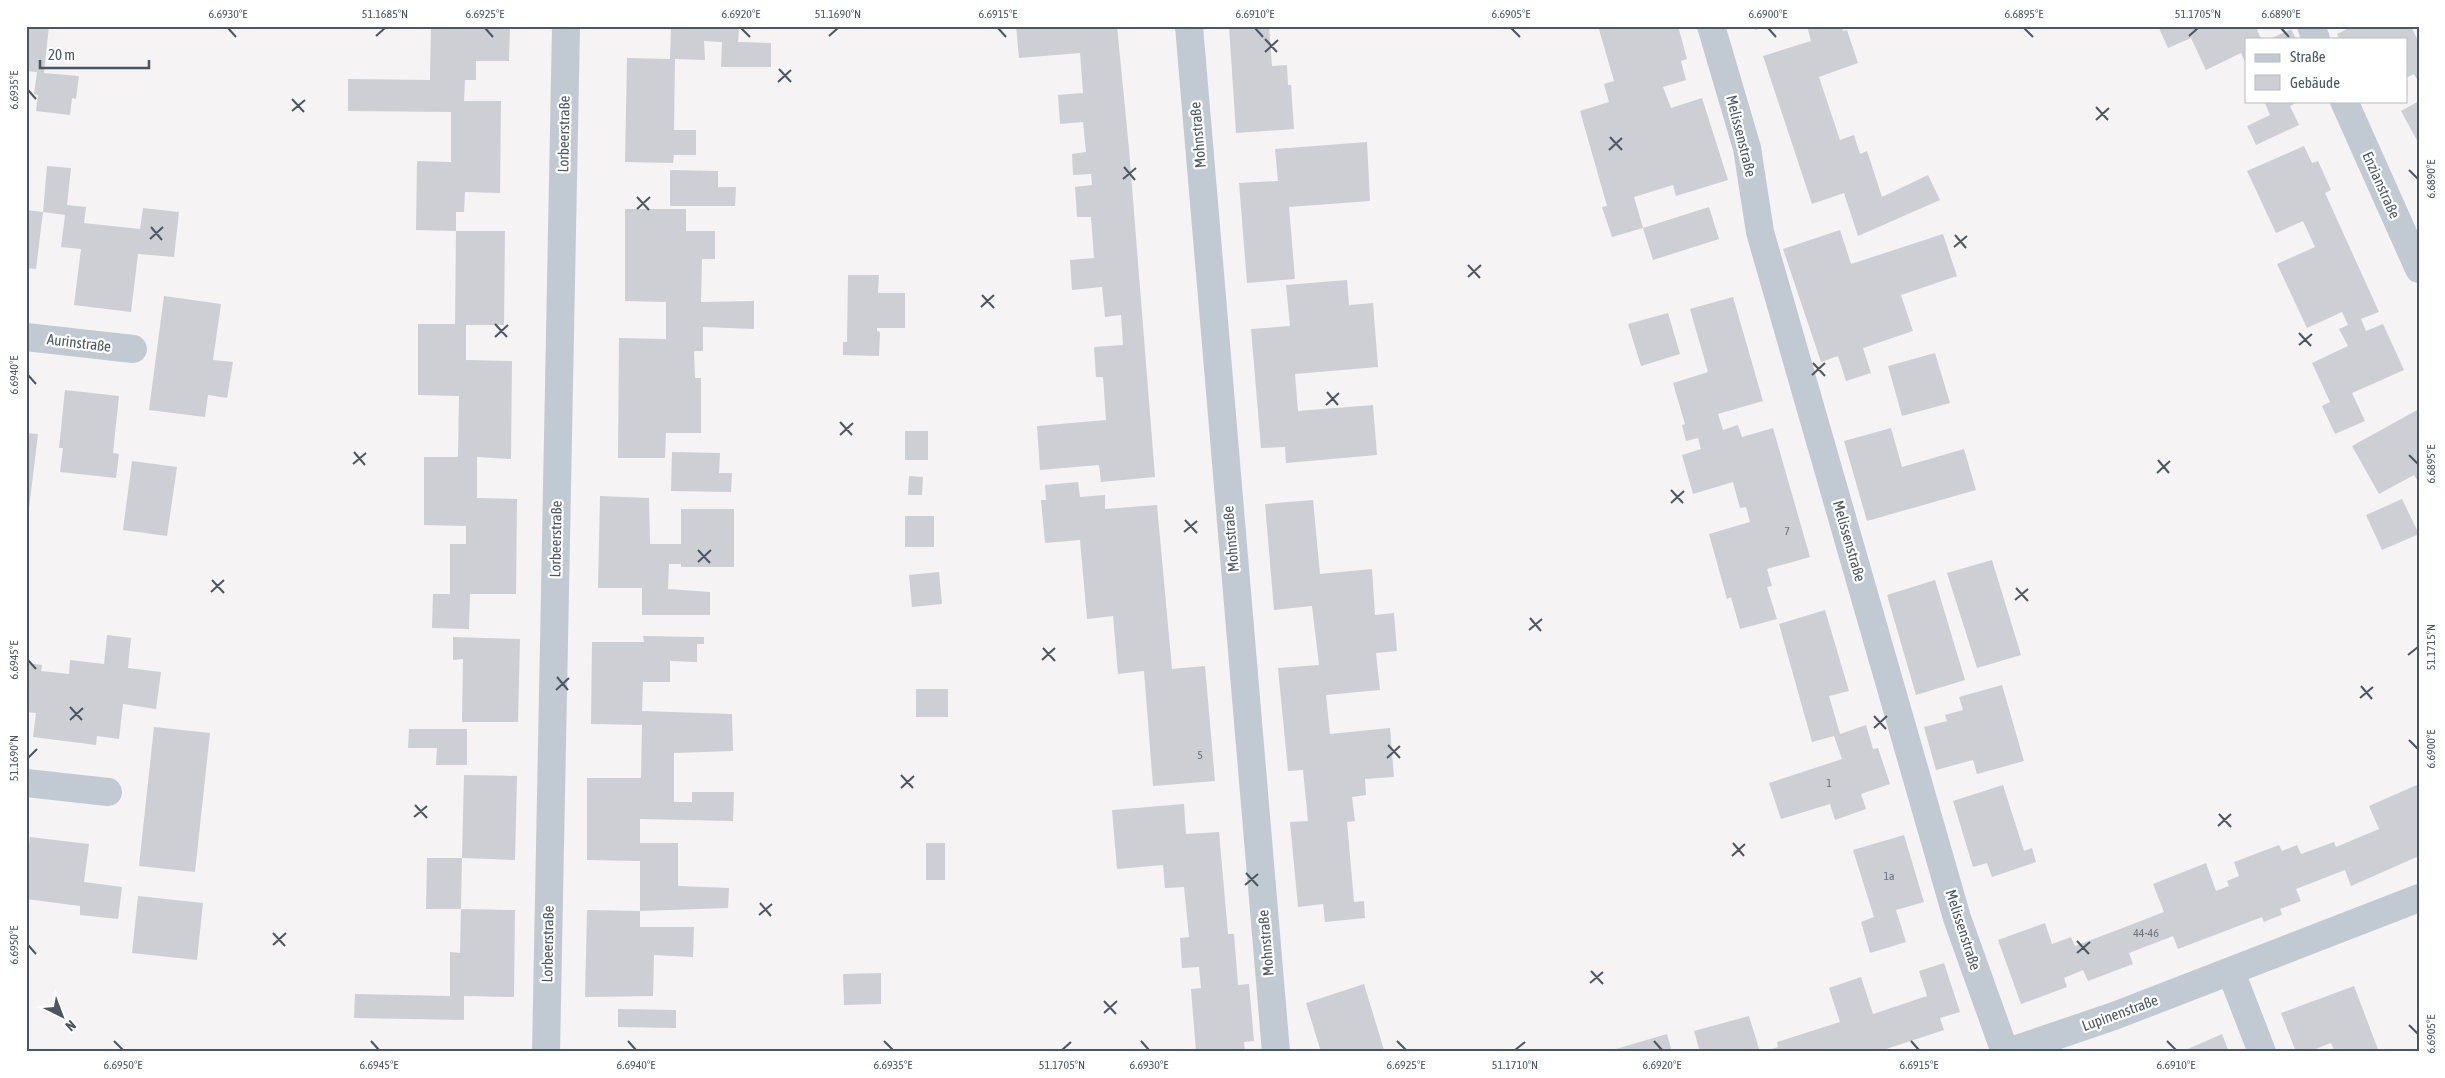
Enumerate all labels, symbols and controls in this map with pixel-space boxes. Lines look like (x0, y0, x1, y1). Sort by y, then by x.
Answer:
text: 6.6930°E (209, 7, 247, 21)
text: 51.1685°N (362, 7, 408, 21)
text: 6.6925°E (466, 7, 504, 21)
text: 6.6920°E (722, 7, 760, 21)
text: 51.1690°N (815, 7, 861, 21)
text: 6.6915°E (979, 7, 1017, 21)
text: 6.6910°E (1236, 7, 1274, 21)
text: 6.6905°E (1492, 7, 1530, 21)
text: 6.6900°E (1749, 7, 1787, 21)
text: 6.6895°E (2005, 7, 2043, 21)
text: 51.1705°N (2175, 7, 2221, 21)
text: 6.6890°E (2262, 7, 2300, 21)
scale bar (40, 38, 149, 70)
legend (2245, 38, 2408, 102)
text: 20 m (48, 46, 75, 63)
text: Straße (2290, 48, 2326, 65)
text: 6.6935°E (7, 71, 21, 109)
text: Gebäude (2290, 74, 2340, 91)
street label: Melissenstraße (1723, 93, 1760, 179)
street label: Lorbeerstraße (554, 95, 573, 173)
street label: Mohnstraße (1186, 101, 1209, 169)
street label: Enzianstraße (2359, 149, 2404, 221)
text: 6.6890°E (2424, 160, 2438, 198)
street label: Aurinstraße (46, 330, 112, 355)
text: 6.6940°E (7, 356, 21, 394)
text: 6.6895°E (2424, 445, 2438, 483)
street label: Melissenstraße (1830, 498, 1869, 584)
street label: Lorbeerstraße (546, 500, 565, 578)
street label: Mohnstraße (1219, 505, 1242, 573)
house number: 7 (1784, 524, 1790, 538)
text: 51.1715°N (2424, 624, 2438, 670)
text: 6.6945°E (7, 641, 21, 679)
text: 6.6900°E (2424, 730, 2438, 768)
text: 51.1690°N (7, 735, 21, 781)
house number: 5 (1197, 748, 1203, 762)
house number: 1 (1826, 776, 1832, 790)
house number: 1a (1883, 869, 1895, 883)
street label: Melissenstraße (1942, 887, 1985, 972)
street label: Lorbeerstraße (538, 905, 557, 983)
street label: Mohnstraße (1254, 909, 1277, 977)
text: 6.6950°E (7, 926, 21, 964)
house number: 44-46 (2133, 926, 2159, 940)
north arrow (38, 990, 88, 1040)
street label: Lupinenstraße (2080, 991, 2160, 1034)
text: 6.6905°E (2424, 1015, 2438, 1053)
text: N (62, 1017, 79, 1034)
text: 6.6950°E (104, 1058, 142, 1072)
text: 6.6945°E (360, 1058, 398, 1072)
text: 6.6940°E (617, 1058, 655, 1072)
text: 6.6935°E (874, 1058, 912, 1072)
text: 51.1705°N (1039, 1058, 1085, 1072)
text: 6.6930°E (1130, 1058, 1168, 1072)
text: 6.6925°E (1387, 1058, 1425, 1072)
text: 51.1710°N (1492, 1058, 1538, 1072)
text: 6.6920°E (1643, 1058, 1681, 1072)
text: 6.6915°E (1900, 1058, 1938, 1072)
text: 6.6910°E (2157, 1058, 2195, 1072)

